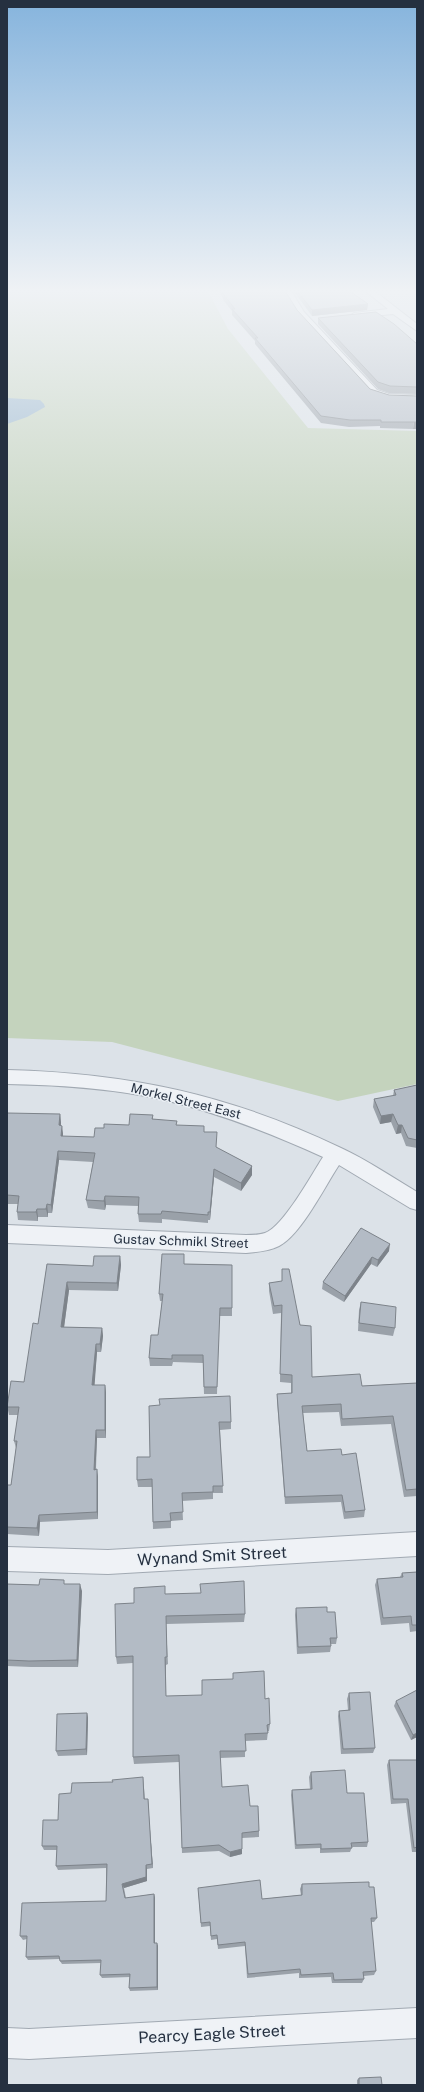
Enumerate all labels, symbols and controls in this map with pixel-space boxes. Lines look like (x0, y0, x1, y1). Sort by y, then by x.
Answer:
street label: Morkel Street East (129, 1080, 243, 1122)
street label: Gustav Schmikl Street (113, 1231, 249, 1251)
street label: Wynand Smit Street (137, 1543, 287, 1569)
street label: Pearcy Eagle Street (138, 2021, 286, 2047)

